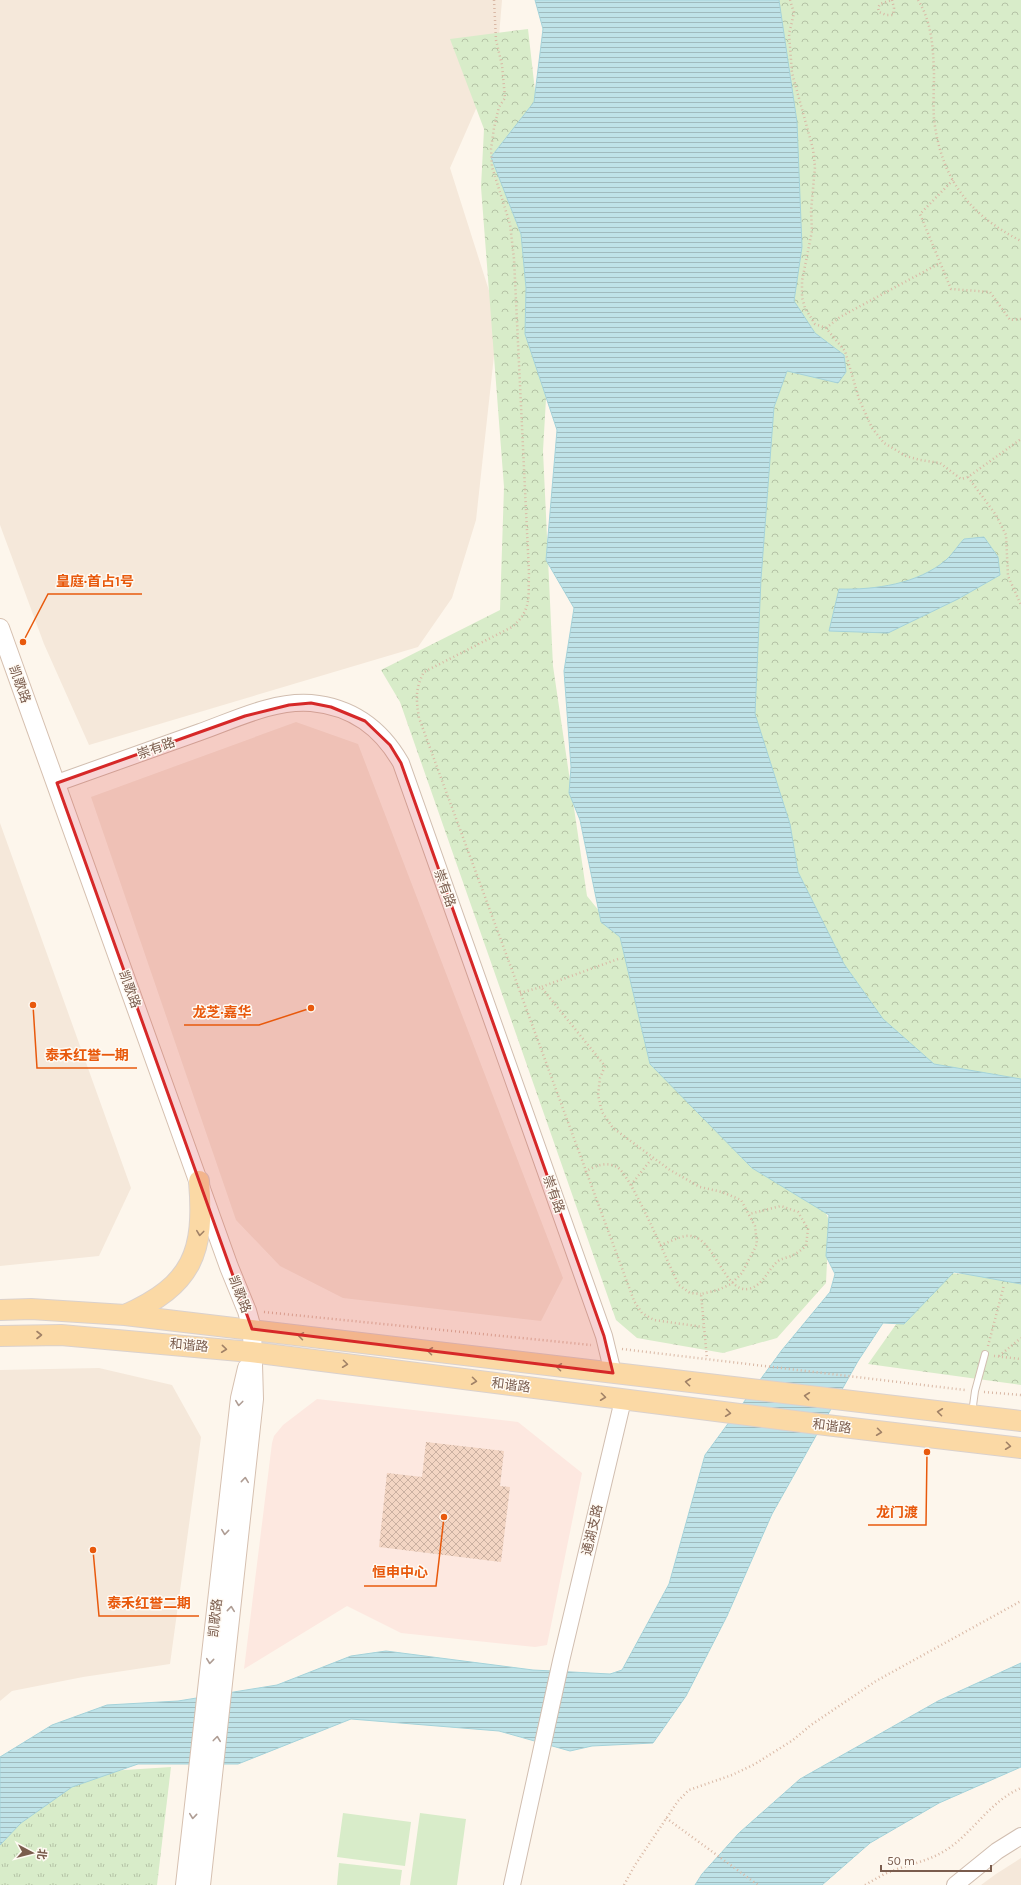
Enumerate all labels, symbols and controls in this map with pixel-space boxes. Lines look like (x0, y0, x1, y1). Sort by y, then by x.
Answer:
callout: 皇庭·首占1号 (48, 568, 142, 594)
text: 皇庭·首占1号 (56, 573, 134, 590)
street label: 凯歌路 (6, 663, 34, 705)
street label: 崇有路 (135, 734, 177, 762)
street label: 崇有路 (431, 867, 459, 909)
street label: 凯歌路 (116, 968, 144, 1010)
callout: 龙芝·嘉华 (184, 999, 259, 1025)
text: 龙芝·嘉华 (192, 1004, 252, 1021)
callout: 泰禾红誉一期 (37, 1042, 137, 1068)
text: 泰禾红誉一期 (45, 1047, 129, 1064)
street label: 崇有路 (540, 1173, 568, 1215)
one-way arrow (196, 1230, 205, 1237)
street label: 凯歌路 (226, 1273, 254, 1315)
one-way arrow (36, 1331, 42, 1339)
one-way arrow (298, 1332, 304, 1341)
street label: 和谐路 (169, 1336, 209, 1354)
one-way arrow (221, 1344, 227, 1353)
one-way arrow (427, 1347, 433, 1356)
one-way arrow (342, 1359, 348, 1368)
one-way arrow (556, 1362, 562, 1371)
street label: 和谐路 (491, 1375, 531, 1395)
one-way arrow (471, 1376, 477, 1385)
one-way arrow (685, 1378, 691, 1387)
one-way arrow (600, 1392, 606, 1401)
one-way arrow (803, 1392, 810, 1401)
one-way arrow (235, 1400, 244, 1406)
one-way arrow (725, 1408, 731, 1417)
one-way arrow (937, 1408, 944, 1417)
street label: 和谐路 (812, 1416, 852, 1436)
one-way arrow (876, 1427, 882, 1436)
one-way arrow (1005, 1442, 1011, 1451)
one-way arrow (241, 1477, 250, 1483)
callout: 龙门渡 (868, 1499, 926, 1525)
street label: 通湖支路 (579, 1503, 605, 1557)
text: 龙门渡 (876, 1504, 918, 1521)
one-way arrow (220, 1529, 229, 1535)
callout: 恒申中心 (364, 1560, 436, 1586)
text: 恒申中心 (372, 1564, 428, 1581)
callout: 泰禾红誉二期 (99, 1590, 199, 1616)
text: 泰禾红誉二期 (107, 1595, 191, 1612)
street label: 凯歌路 (206, 1598, 224, 1638)
one-way arrow (227, 1606, 236, 1612)
one-way arrow (206, 1658, 215, 1664)
one-way arrow (212, 1736, 221, 1742)
one-way arrow (189, 1813, 198, 1819)
north arrow (12, 1833, 52, 1873)
scale bar (881, 1847, 991, 1873)
text: 北 (34, 1848, 49, 1860)
text: 50 m (887, 1854, 915, 1868)

